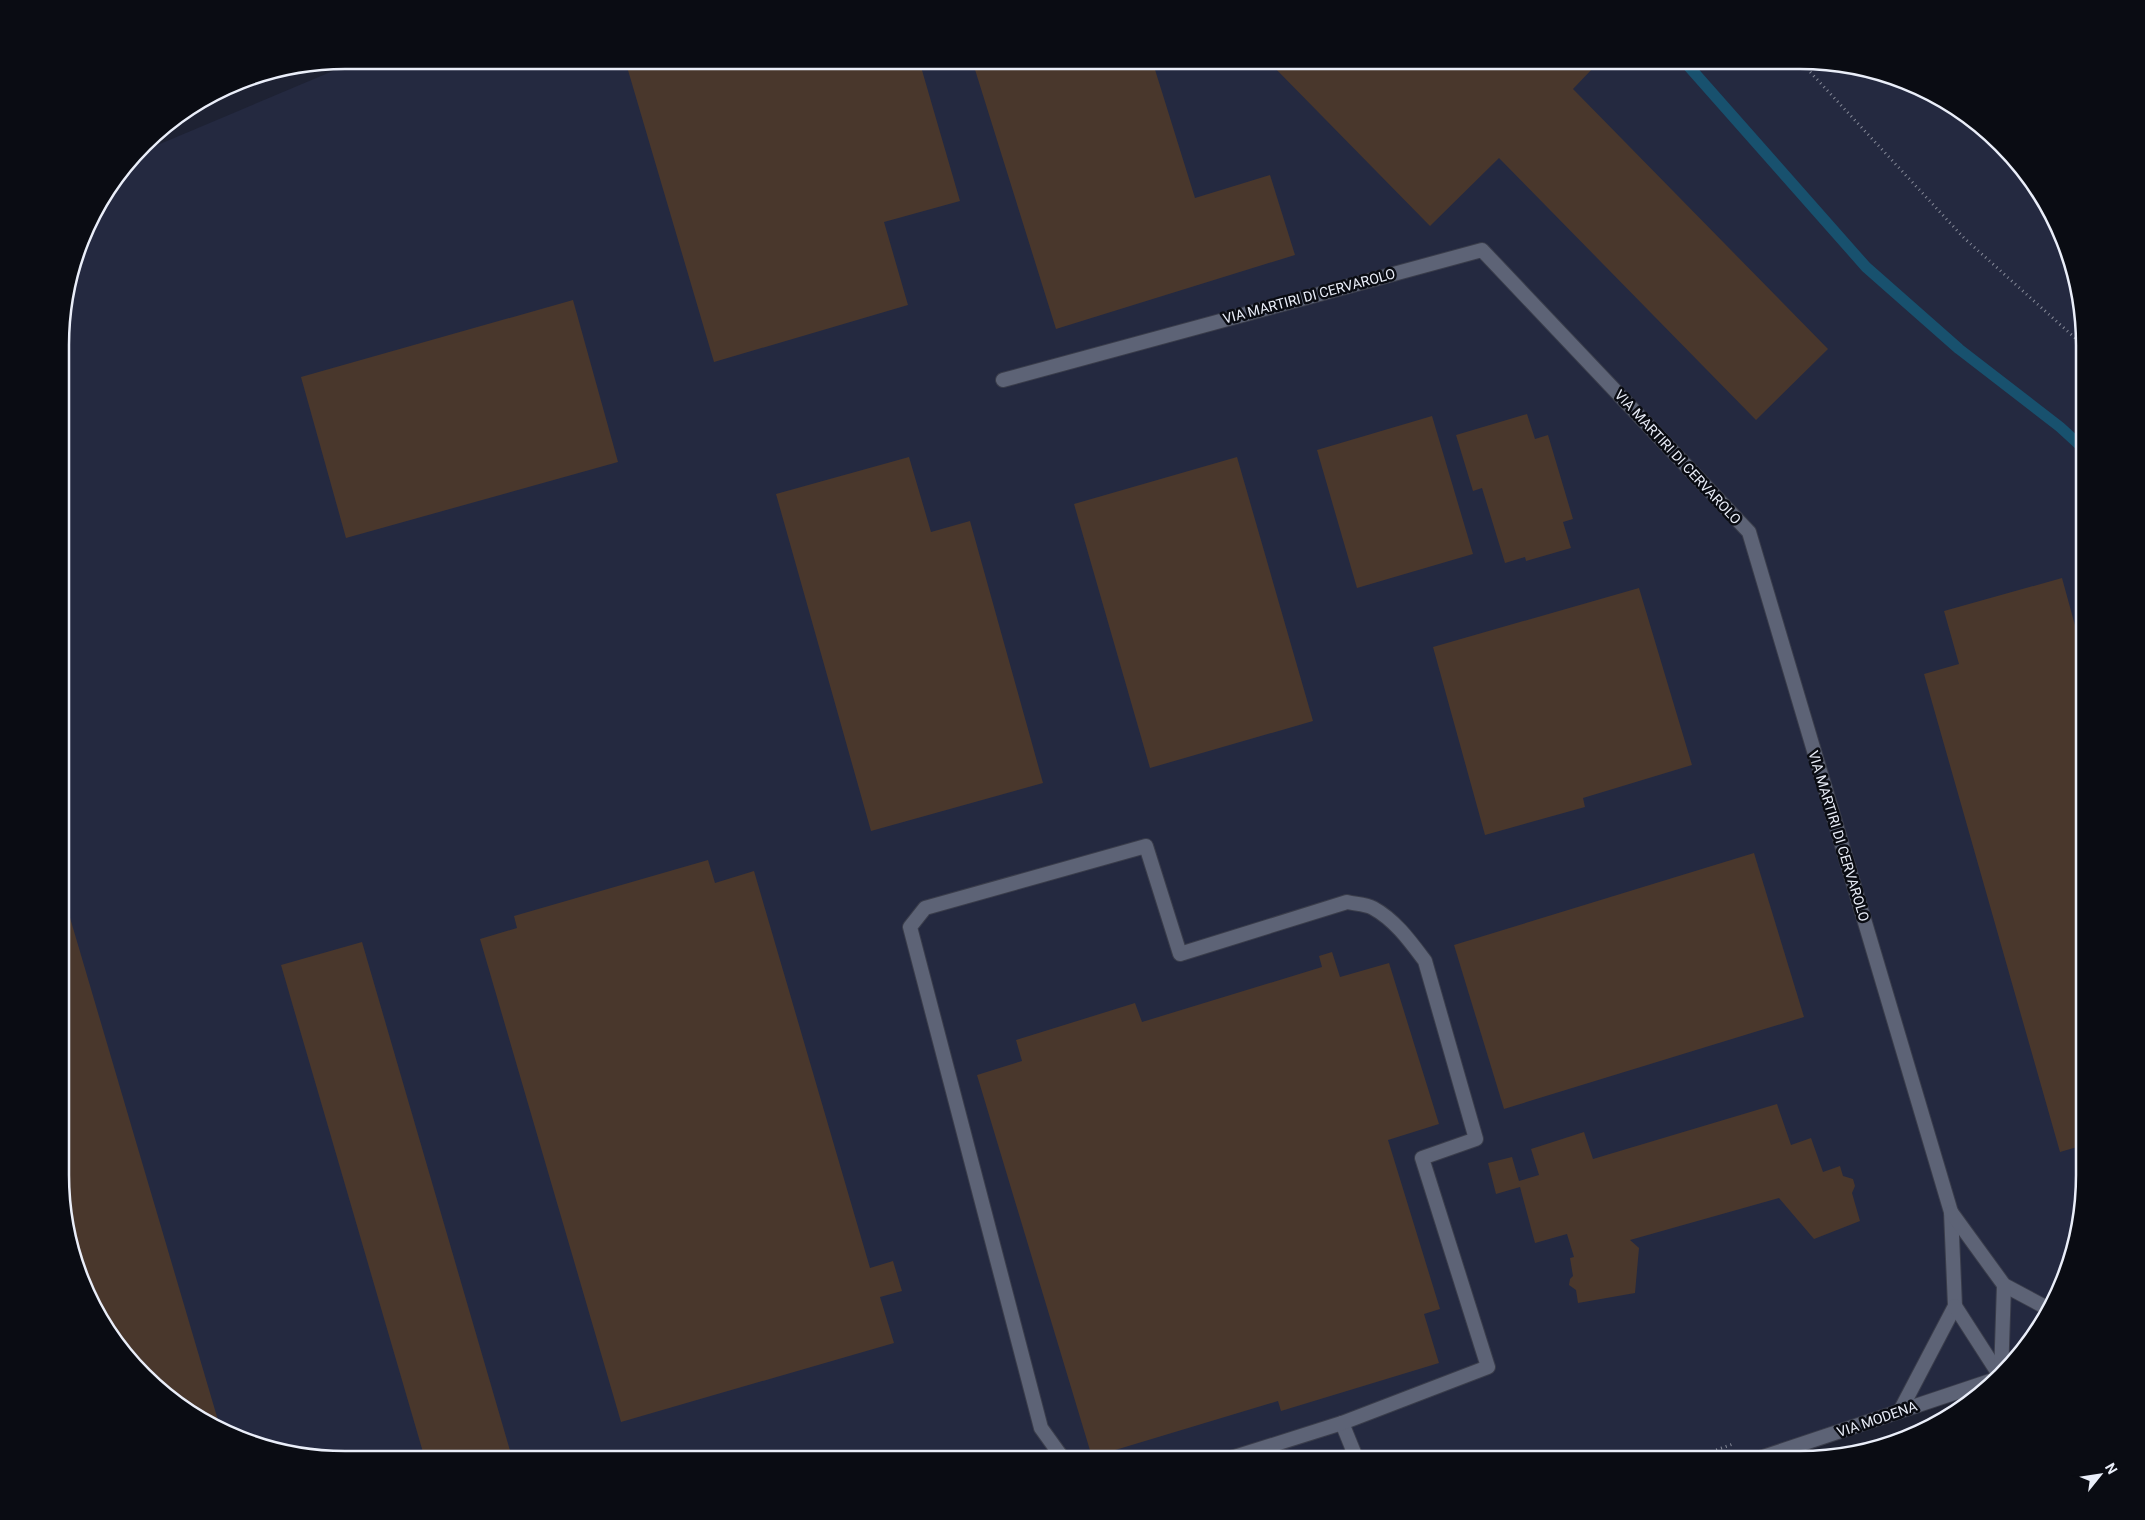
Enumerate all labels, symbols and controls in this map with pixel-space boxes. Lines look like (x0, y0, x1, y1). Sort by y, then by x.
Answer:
street label: VIA MARTIRI DI CERVAROLO (1221, 265, 1397, 327)
street label: VIA MARTIRI DI CERVAROLO (1612, 387, 1744, 527)
street label: VIA MARTIRI DI CERVAROLO (1805, 749, 1873, 923)
street label: VIA MODENA (1835, 1398, 1919, 1440)
north arrow (2075, 1450, 2125, 1500)
text: N (2102, 1460, 2121, 1477)

